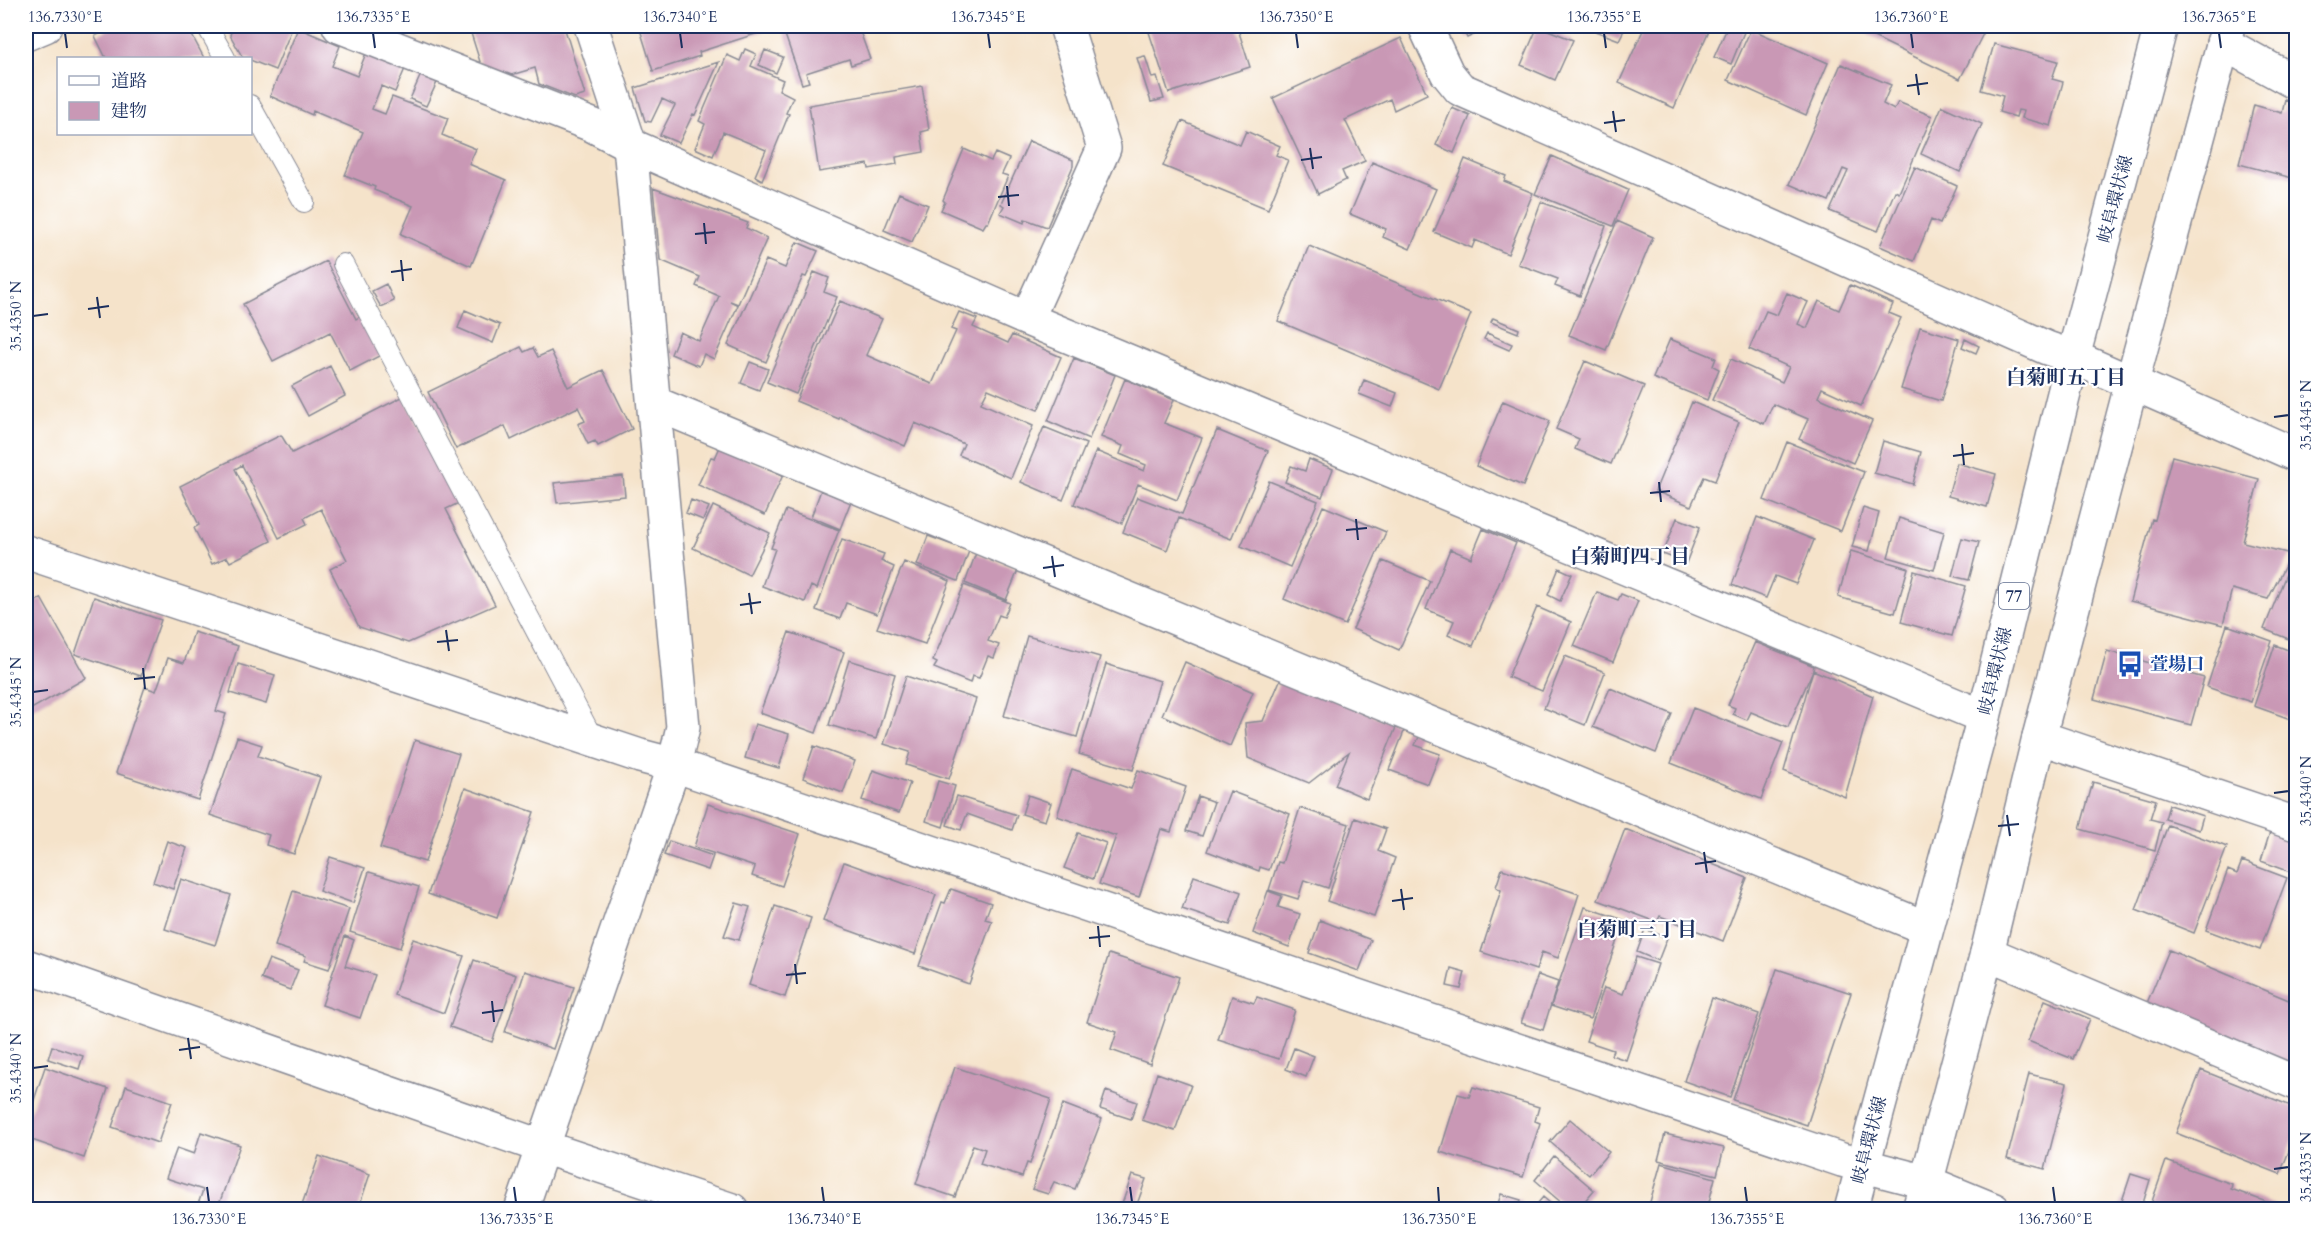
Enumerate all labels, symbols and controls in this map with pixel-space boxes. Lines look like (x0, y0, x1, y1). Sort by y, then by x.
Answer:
text: 136.7330°E (28, 7, 102, 27)
text: 136.7335°E (336, 7, 410, 27)
text: 136.7340°E (643, 7, 717, 27)
text: 136.7345°E (951, 7, 1025, 27)
text: 136.7350°E (1259, 7, 1333, 27)
text: 136.7355°E (1567, 7, 1641, 27)
text: 136.7360°E (1874, 7, 1948, 27)
text: 136.7365°E (2182, 7, 2256, 27)
legend (57, 57, 252, 135)
text: 道路 (111, 69, 147, 94)
text: 建物 (111, 99, 147, 124)
street label: 岐阜環状線 (2092, 152, 2139, 246)
text: 35.4350°N (6, 281, 26, 351)
district label: 白菊町五丁目 (2006, 364, 2126, 391)
text: 35.4345°N (2296, 380, 2316, 450)
district label: 白菊町四丁目 (1570, 543, 1690, 570)
road number: 77 (1999, 583, 2029, 609)
street label: 岐阜環状線 (1972, 624, 2019, 718)
bus stop icon: 萱場口 (2115, 649, 2145, 679)
place label: 萱場口 (2150, 652, 2204, 677)
text: 35.4345°N (6, 657, 26, 727)
text: 35.4340°N (2296, 756, 2316, 826)
district label: 白菊町三丁目 (1577, 916, 1697, 943)
text: 35.4340°N (6, 1033, 26, 1103)
street label: 岐阜環状線 (1846, 1093, 1893, 1187)
text: 35.4335°N (2296, 1132, 2316, 1202)
text: 136.7330°E (172, 1209, 246, 1229)
text: 136.7335°E (479, 1209, 553, 1229)
text: 136.7340°E (787, 1209, 861, 1229)
text: 136.7345°E (1095, 1209, 1169, 1229)
text: 136.7350°E (1402, 1209, 1476, 1229)
text: 136.7355°E (1710, 1209, 1784, 1229)
text: 136.7360°E (2018, 1209, 2092, 1229)

